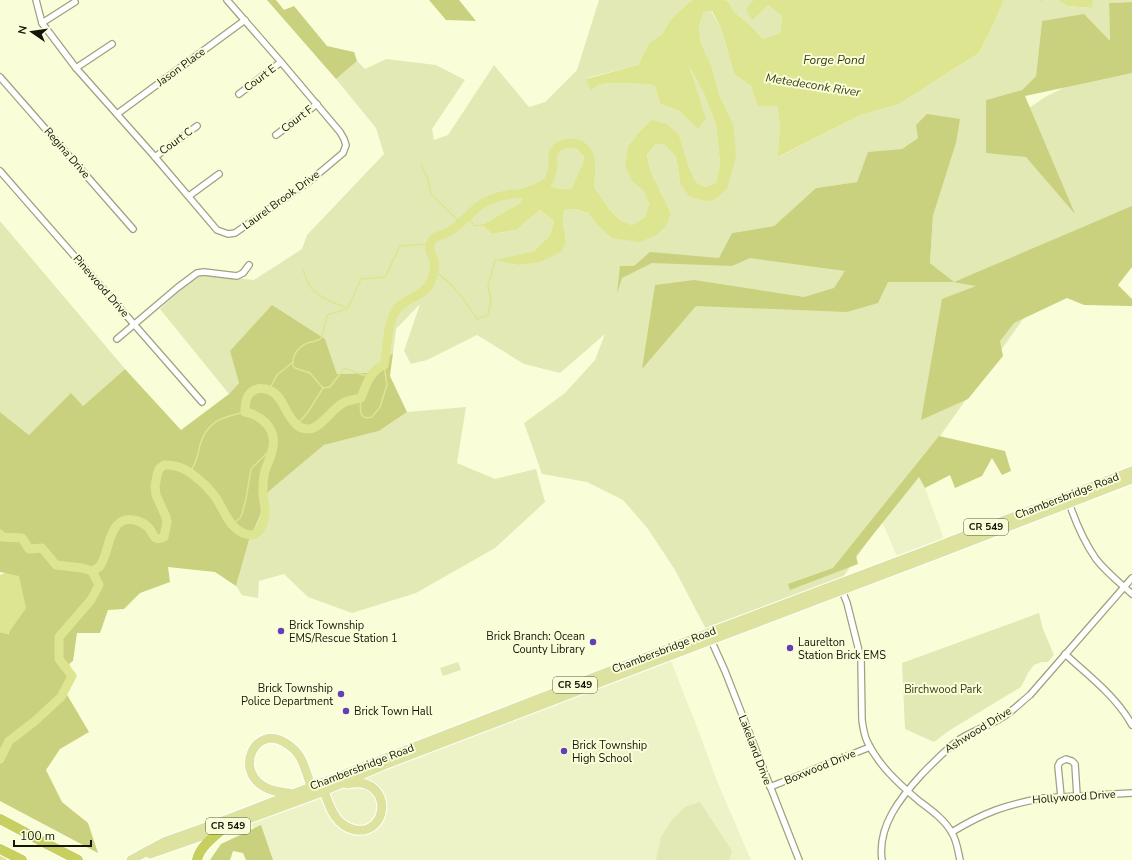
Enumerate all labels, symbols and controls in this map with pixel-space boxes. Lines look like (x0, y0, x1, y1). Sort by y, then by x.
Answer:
north arrow (12, 12, 52, 52)
text: N (15, 24, 31, 36)
street label: Jason Place (153, 44, 208, 90)
water label: Forge Pond (803, 52, 865, 68)
street label: Court E (241, 61, 279, 95)
water label: Metedeconk River (764, 70, 862, 101)
street label: Court F (278, 102, 316, 136)
street label: Regina Drive (41, 124, 93, 182)
street label: Court C (156, 124, 196, 158)
street label: Laurel Brook Drive (239, 167, 323, 233)
street label: Pinewood Drive (70, 252, 132, 321)
street label: Chambersbridge Road (1013, 469, 1121, 523)
road number: CR 549 (964, 519, 1008, 535)
place label: Brick Township EMS/Rescue Station 1 (289, 618, 398, 646)
street label: Chambersbridge Road (610, 623, 718, 677)
marker: Brick Township EMS/Rescue Station 1 (276, 626, 286, 636)
place label: Brick Branch: Ocean County Library (486, 629, 585, 657)
place label: Laurelton Station Brick EMS (798, 635, 886, 663)
marker: Brick Branch: Ocean County Library (588, 637, 598, 647)
marker: Laurelton Station Brick EMS (785, 643, 795, 653)
road number: CR 549 (553, 677, 597, 693)
place label: Brick Township Police Department (241, 681, 333, 709)
park label: Birchwood Park (904, 682, 982, 697)
marker: Brick Township Police Department (336, 689, 346, 699)
street label: Ashwood Drive (942, 703, 1014, 757)
place label: Brick Town Hall (354, 704, 433, 719)
marker: Brick Town Hall (341, 706, 351, 716)
street label: Lakeland Drive (735, 713, 775, 787)
place label: Brick Township High School (572, 738, 647, 766)
street label: Chambersbridge Road (308, 740, 416, 794)
marker: Brick Township High School (559, 746, 569, 756)
street label: Boxwood Drive (782, 746, 858, 788)
street label: Hollywood Drive (1032, 787, 1116, 807)
road number: CR 549 (206, 818, 250, 834)
scale bar (14, 822, 91, 848)
text: 100 m (20, 828, 55, 844)

